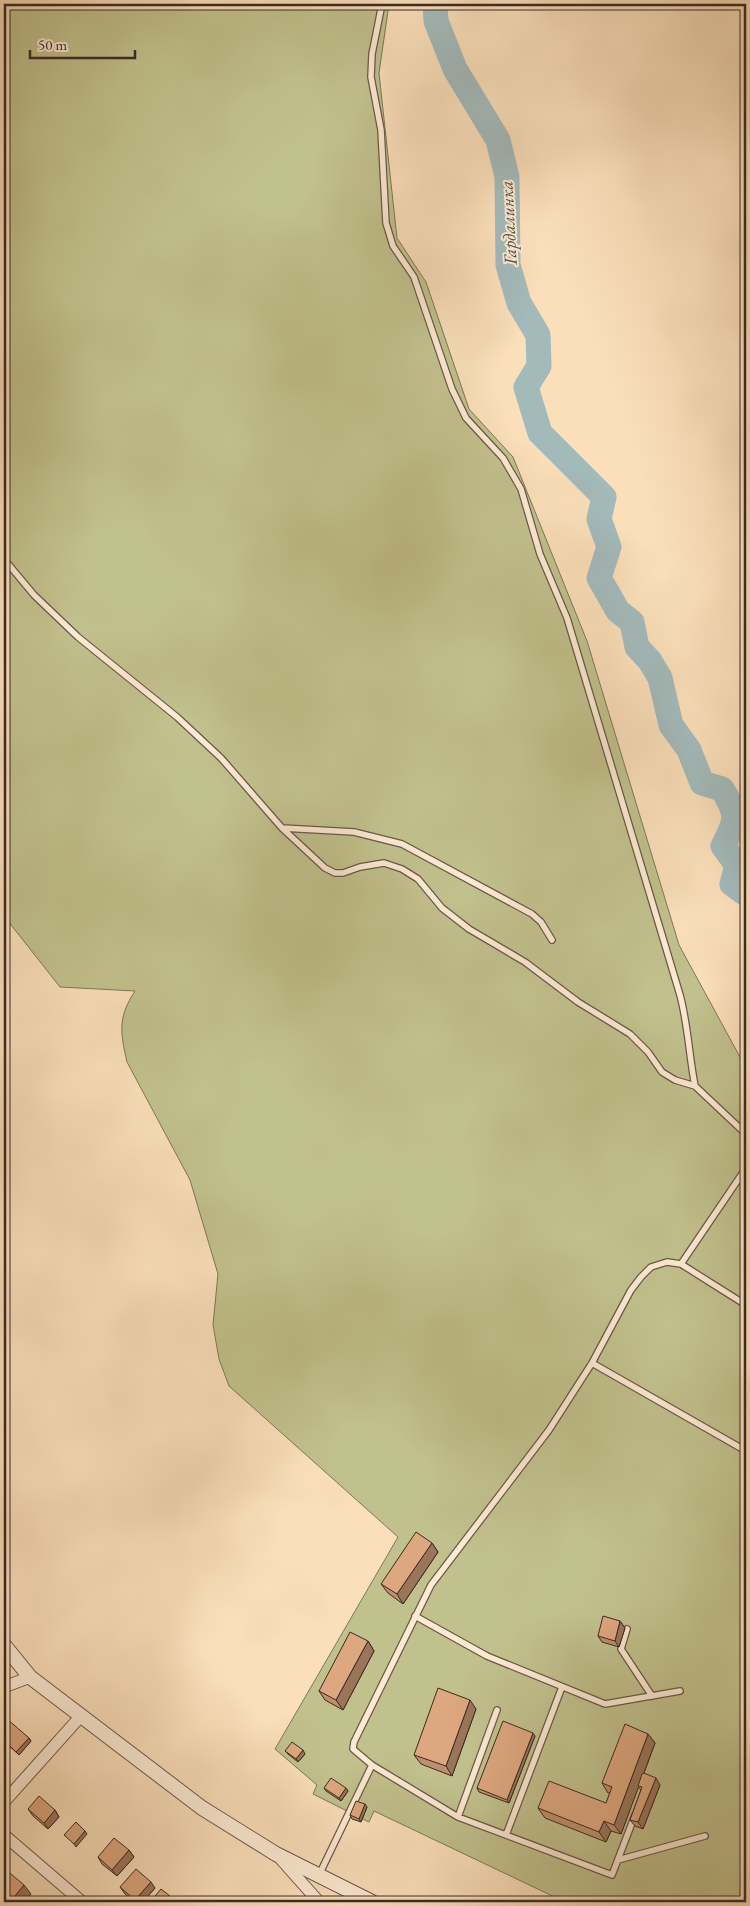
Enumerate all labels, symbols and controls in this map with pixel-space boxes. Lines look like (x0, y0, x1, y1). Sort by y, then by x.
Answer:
scale bar (30, 28, 135, 60)
text: 50 m (38, 35, 67, 54)
water label: Гардалинка (494, 180, 523, 267)

